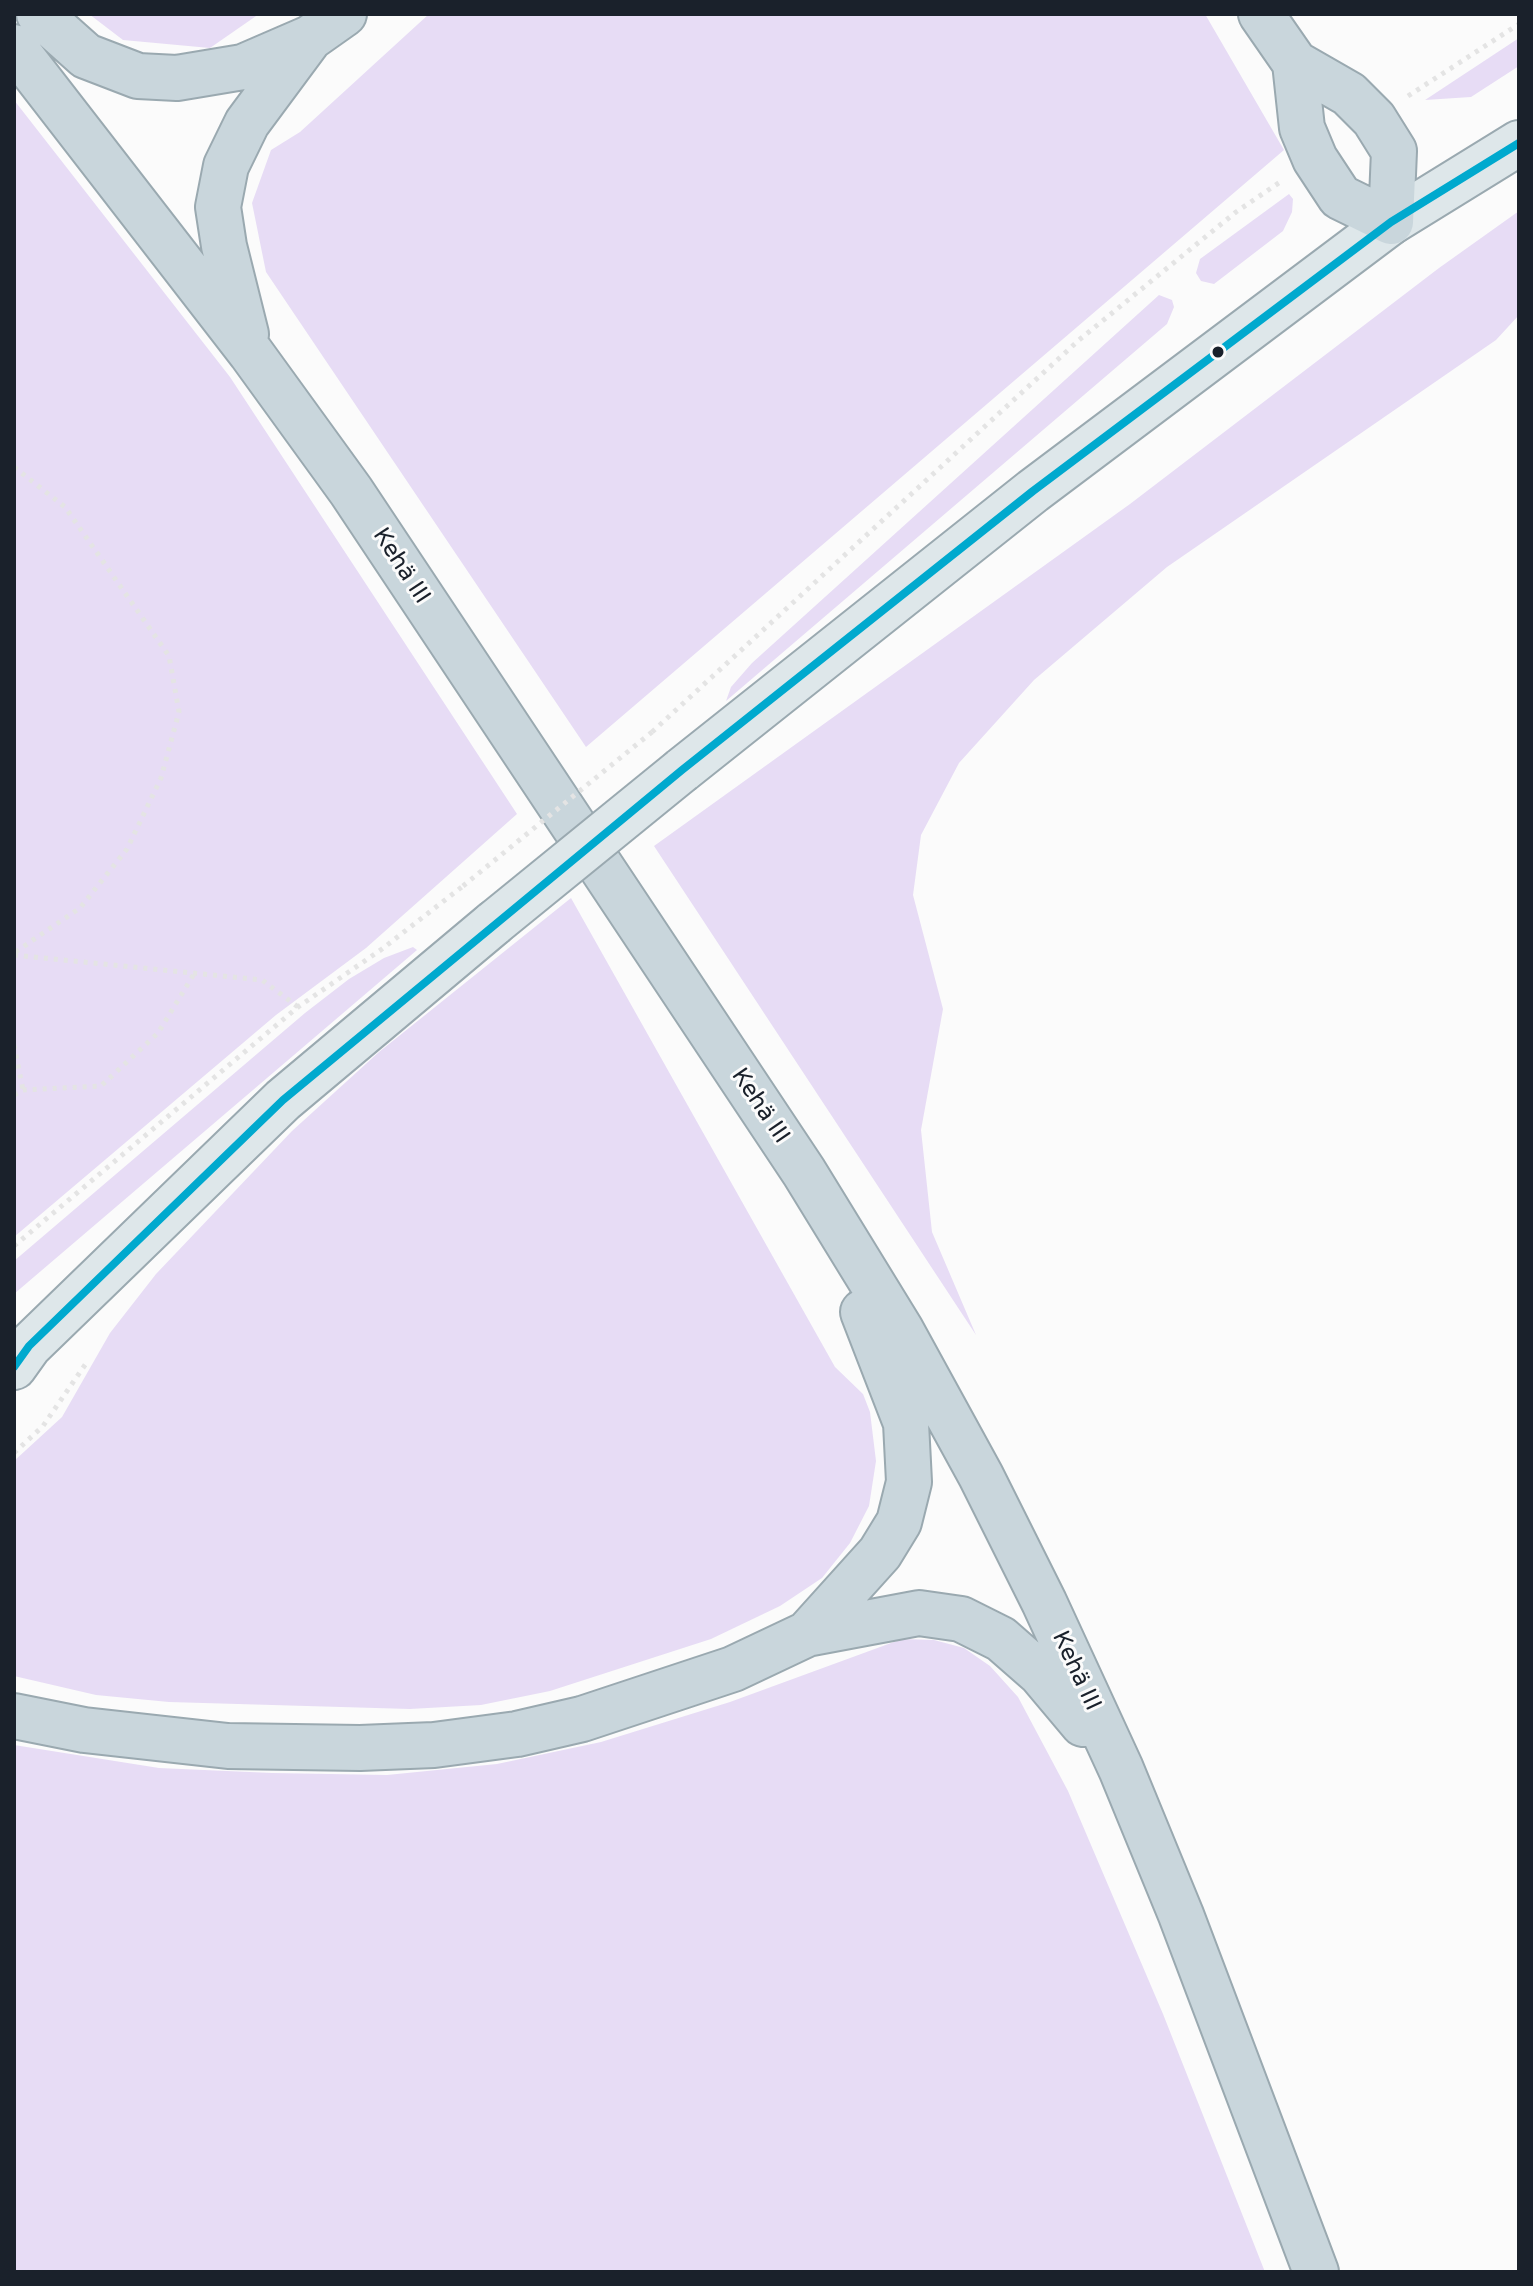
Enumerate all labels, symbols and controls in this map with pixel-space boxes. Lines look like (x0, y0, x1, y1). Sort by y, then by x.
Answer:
unlabelled marker (1210, 344, 1226, 360)
street label: Kehä III (366, 523, 436, 609)
street label: Kehä III (724, 1063, 796, 1149)
street label: Kehä III (1045, 1627, 1107, 1715)

